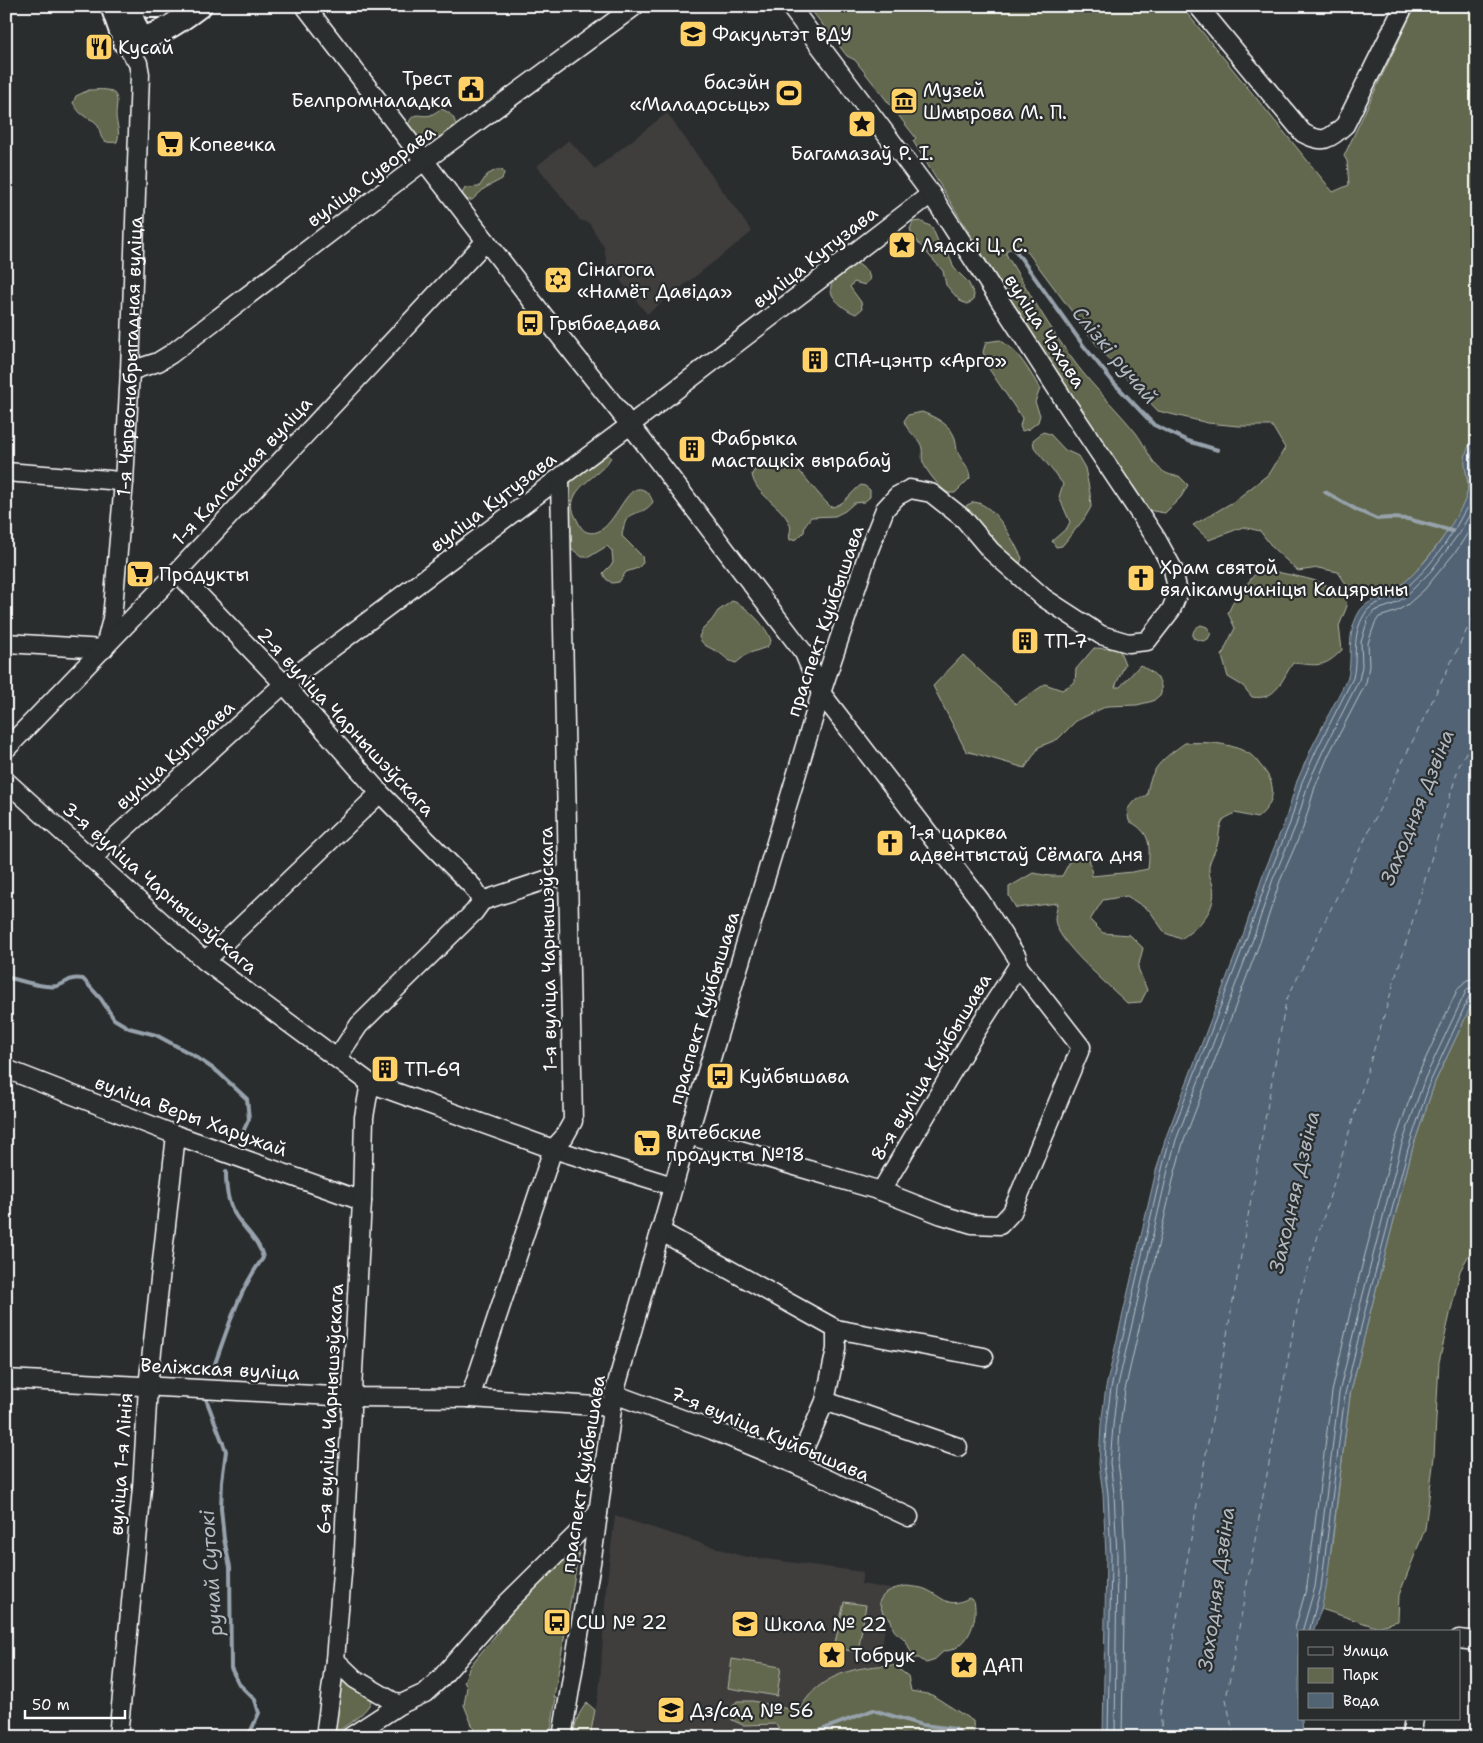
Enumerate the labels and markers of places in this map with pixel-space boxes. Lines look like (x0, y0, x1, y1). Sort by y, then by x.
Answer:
school or university icon: Факультэт ВДУ (678, 19, 708, 49)
place label: Факультэт ВДУ (712, 22, 852, 47)
restaurant icon: Кусай (84, 32, 114, 62)
place label: Кусай (118, 35, 174, 60)
place label: Трест Белпромналадка (291, 66, 452, 113)
place label: басэйн «Маладосьць» (630, 70, 770, 117)
public building icon: Трест Белпромналадка (456, 74, 486, 104)
sports icon: басэйн «Маладосьць» (774, 78, 804, 108)
place label: Музей Шмырова М. П. (923, 78, 1067, 125)
museum icon: Музей Шмырова М. П. (889, 86, 919, 116)
place icon: Багамазаў Р. І. (847, 109, 877, 139)
supermarket icon: Копеечка (155, 129, 185, 159)
place label: Копеечка (189, 132, 276, 157)
place label: Багамазаў Р. І. (790, 141, 934, 166)
place icon: Лядскі Ц. С. (887, 230, 917, 260)
place label: Лядскі Ц. С. (921, 233, 1028, 258)
place label: Сінагога «Намёт Давіда» (577, 257, 732, 304)
synagogue icon: Сінагога «Намёт Давіда» (543, 265, 573, 295)
bus stop icon: Грыбаедава (515, 308, 545, 338)
place label: Грыбаедава (549, 311, 661, 336)
building icon: СПА-цэнтр «Арго» (800, 345, 830, 375)
place label: СПА-цэнтр «Арго» (834, 348, 1007, 373)
place label: Фабрыка мастацкіх вырабаў (711, 426, 891, 473)
building icon: Фабрыка мастацкіх вырабаў (677, 434, 707, 464)
place label: Храм святой вялікамучаніцы Кацярыны (1160, 555, 1409, 602)
supermarket icon: Продукты (125, 559, 155, 589)
place label: Продукты (159, 562, 249, 587)
church icon: Храм святой вялікамучаніцы Кацярыны (1126, 563, 1156, 593)
building icon: ТП-7 (1010, 626, 1040, 656)
place label: ТП-7 (1044, 629, 1087, 654)
place label: 1-я царква адвентыстаў Сёмага дня (909, 820, 1143, 867)
church icon: 1-я царква адвентыстаў Сёмага дня (875, 828, 905, 858)
building icon: ТП-69 (370, 1054, 400, 1084)
place label: ТП-69 (404, 1057, 461, 1082)
bus stop icon: Куйбышава (705, 1061, 735, 1091)
place label: Куйбышава (739, 1064, 849, 1089)
place label: Витебские продукты №18 (666, 1120, 805, 1167)
supermarket icon: Витебские продукты №18 (632, 1128, 662, 1158)
bus stop icon: СШ № 22 (542, 1607, 572, 1637)
school or university icon: Школа № 22 (730, 1609, 760, 1639)
place label: СШ № 22 (576, 1610, 667, 1635)
place label: Школа № 22 (764, 1612, 887, 1637)
place icon: Тобрук (817, 1640, 847, 1670)
place label: Тобрук (851, 1643, 915, 1668)
place icon: ДАП (949, 1650, 979, 1680)
place label: ДАП (983, 1653, 1023, 1678)
school or university icon: Дз/сад № 56 (656, 1695, 686, 1725)
place label: Дз/сад № 56 (690, 1698, 814, 1723)

